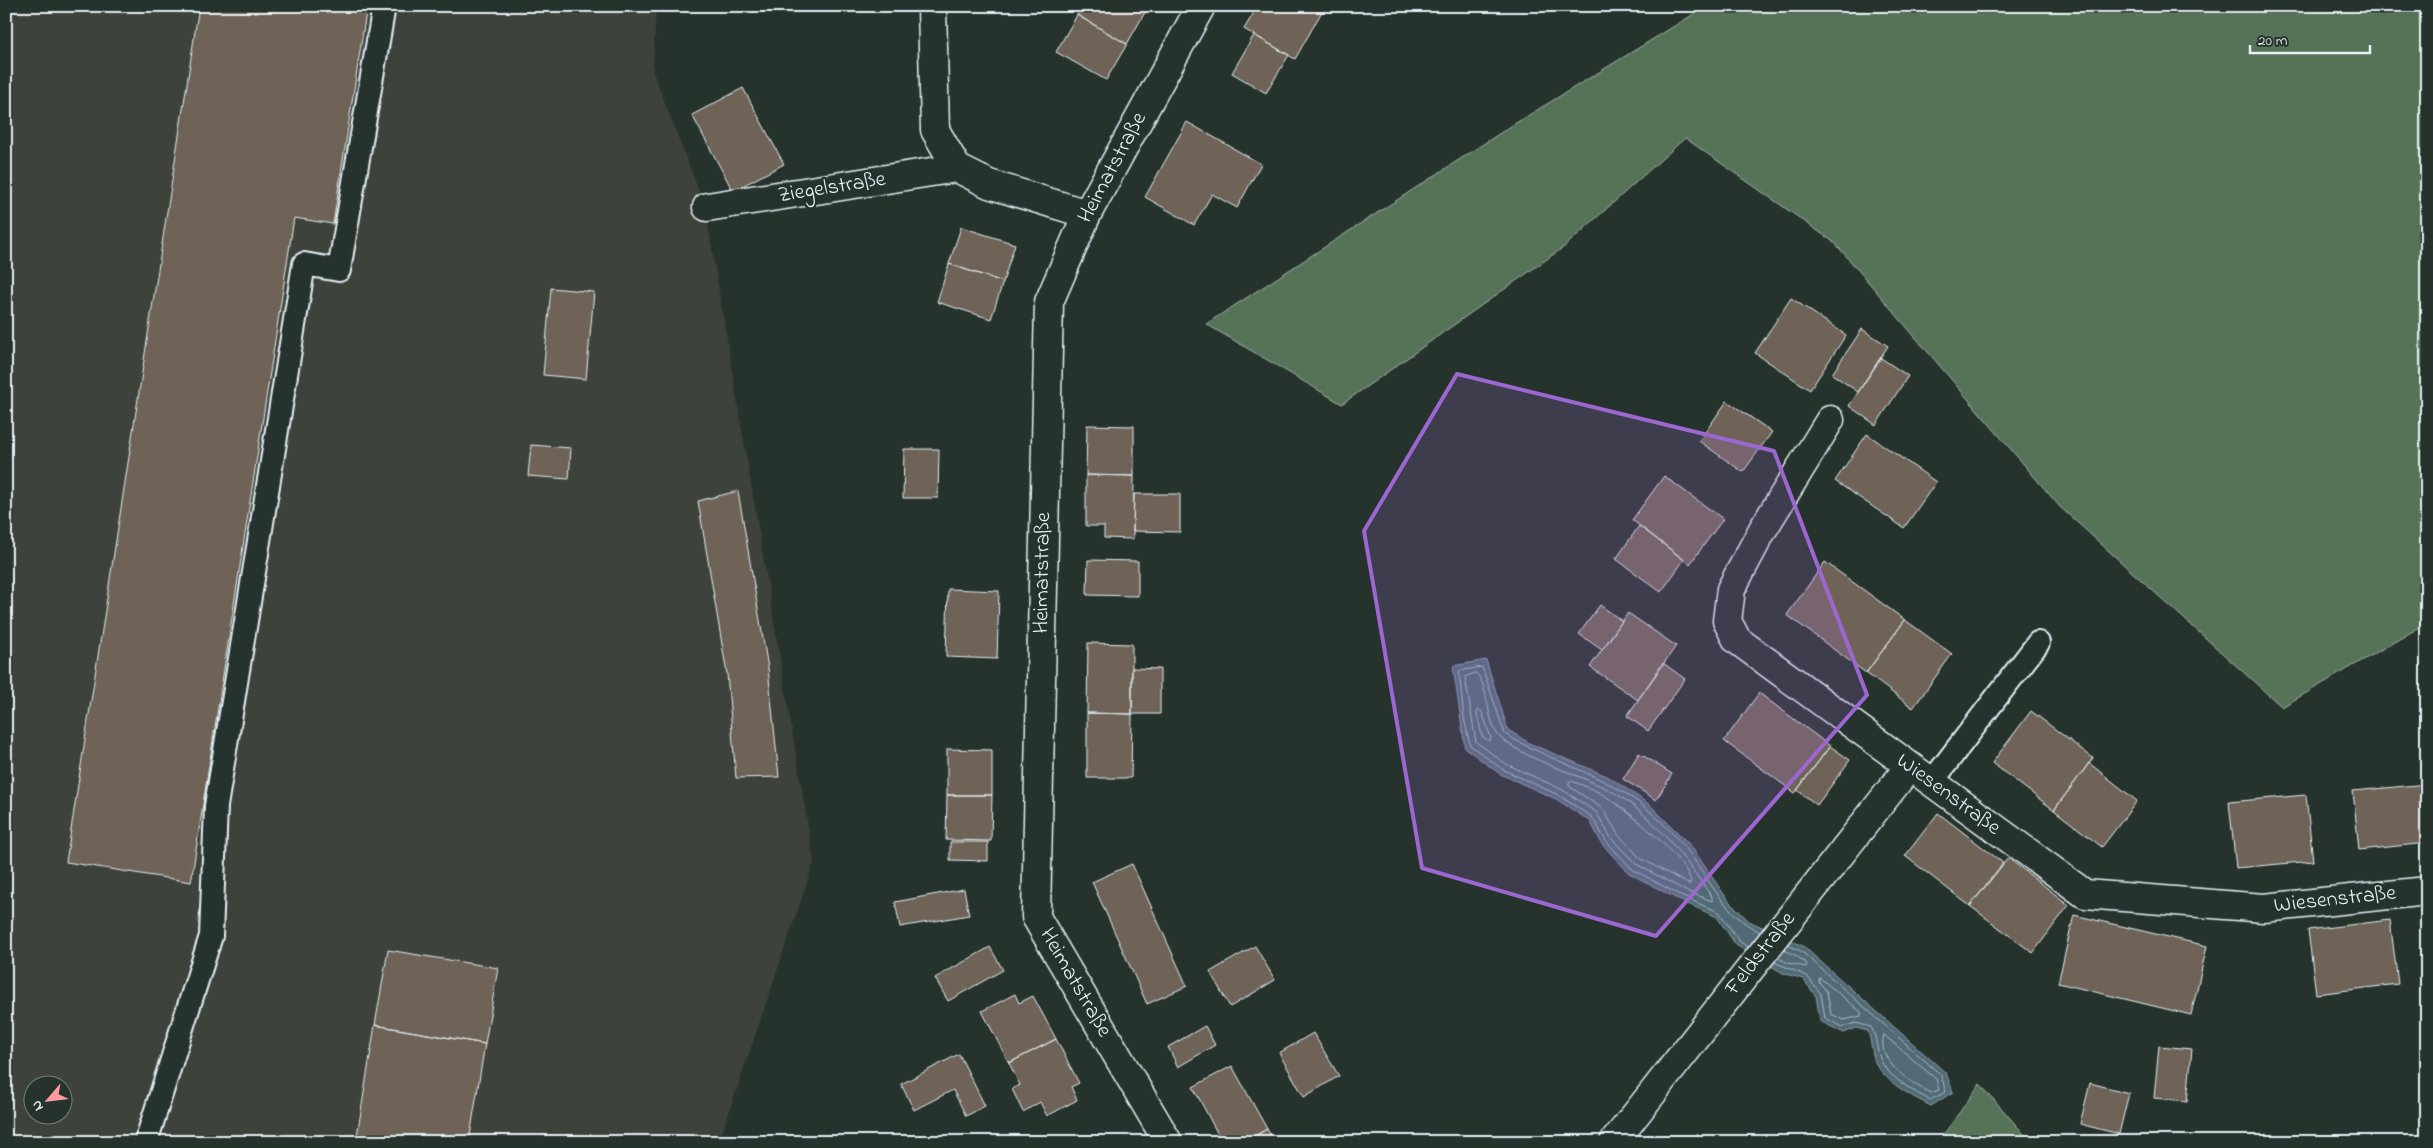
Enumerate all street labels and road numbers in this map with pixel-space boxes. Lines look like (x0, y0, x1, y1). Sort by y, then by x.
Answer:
street label: Heimatstraße (1070, 107, 1156, 229)
street label: Ziegelstraße (776, 164, 888, 213)
street label: Heimatstraße (1026, 512, 1060, 634)
street label: Wiesenstraße (1889, 746, 2007, 844)
street label: Wiesenstraße (2272, 878, 2398, 922)
street label: Feldstraße (1717, 905, 1804, 1004)
street label: Heimatstraße (1031, 922, 1119, 1044)

